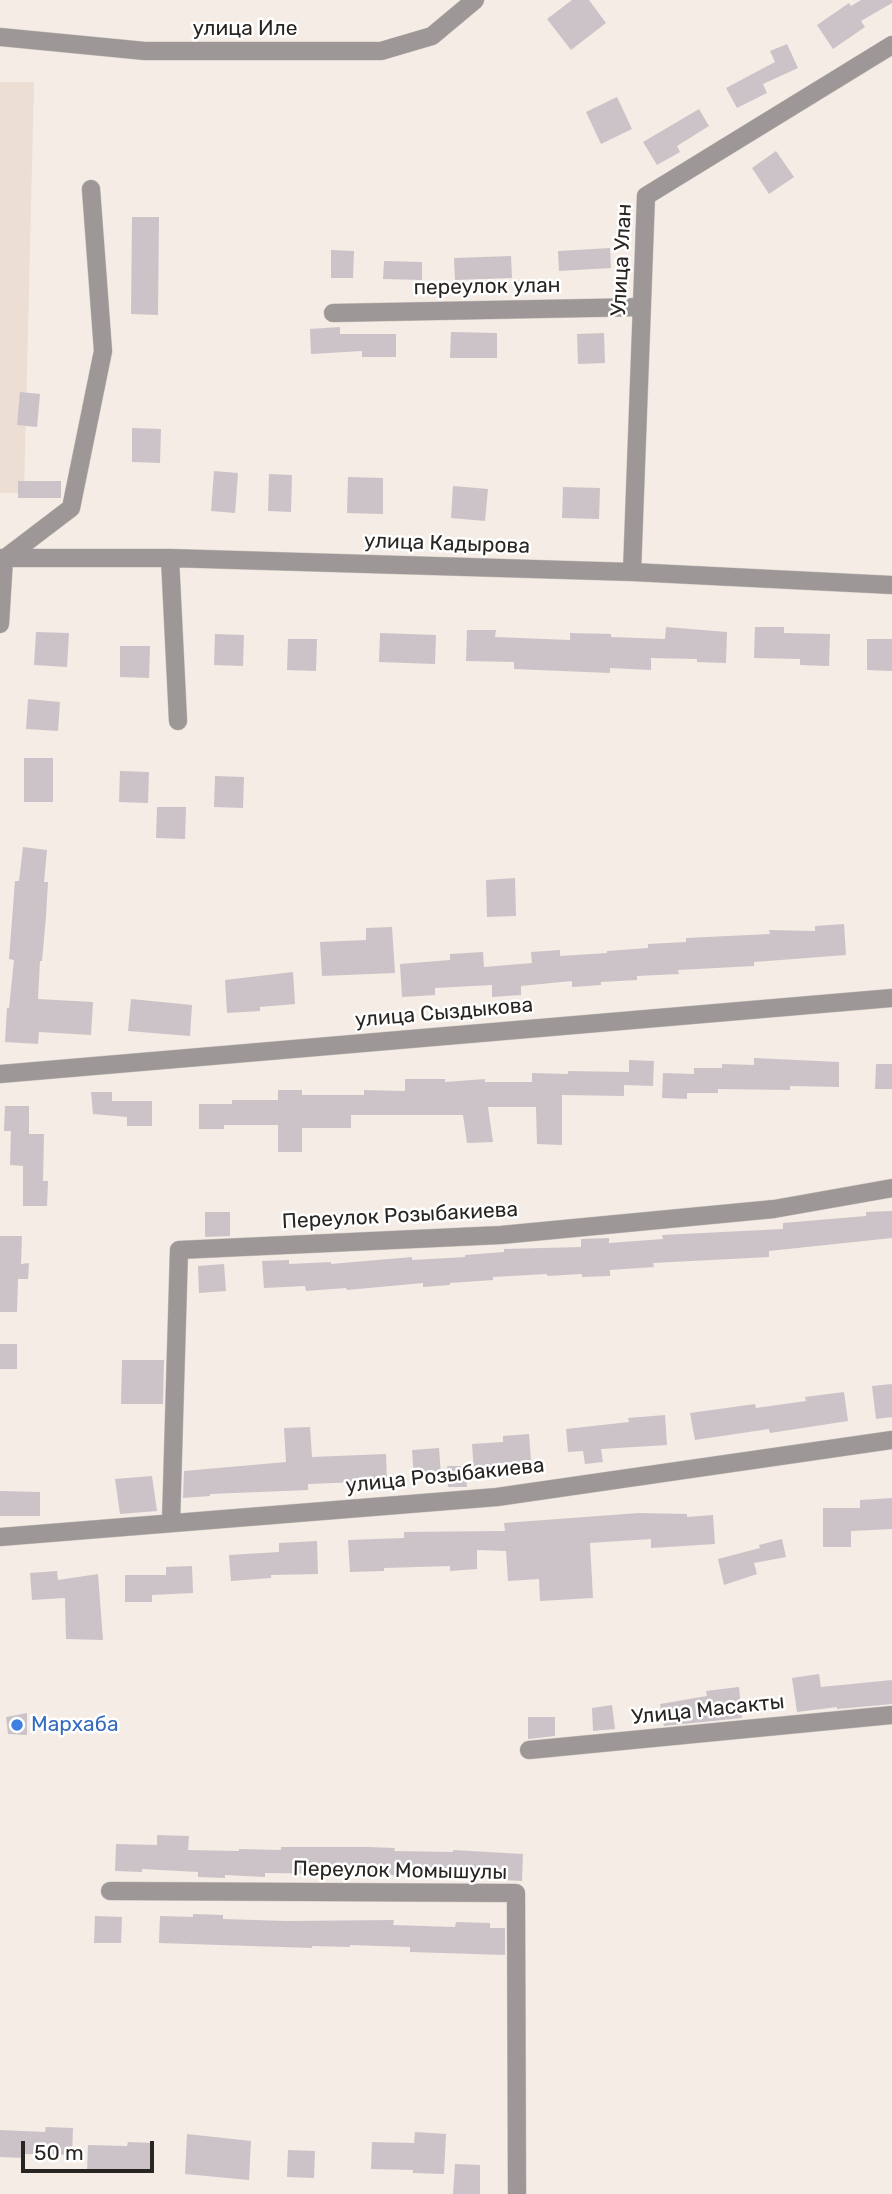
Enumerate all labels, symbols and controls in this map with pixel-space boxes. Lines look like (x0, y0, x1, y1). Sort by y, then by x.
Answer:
street label: улица Иле (192, 16, 298, 42)
street label: Улица Улан (606, 203, 638, 317)
street label: переулок улан (413, 273, 561, 301)
street label: улица Кадырова (364, 529, 530, 559)
street label: улица Сыздыкова (354, 993, 534, 1033)
street label: Переулок Розыбакиева (281, 1197, 519, 1235)
street label: улица Розыбакиева (344, 1453, 546, 1499)
street label: Улица Масакты (630, 1689, 786, 1731)
place label: Мархаба (31, 1712, 118, 1738)
marker: Мархаба (9, 1717, 25, 1733)
street label: Переулок Момышулы (293, 1857, 507, 1885)
scale bar (24, 2128, 158, 2172)
text: 50 m (34, 2140, 84, 2165)

